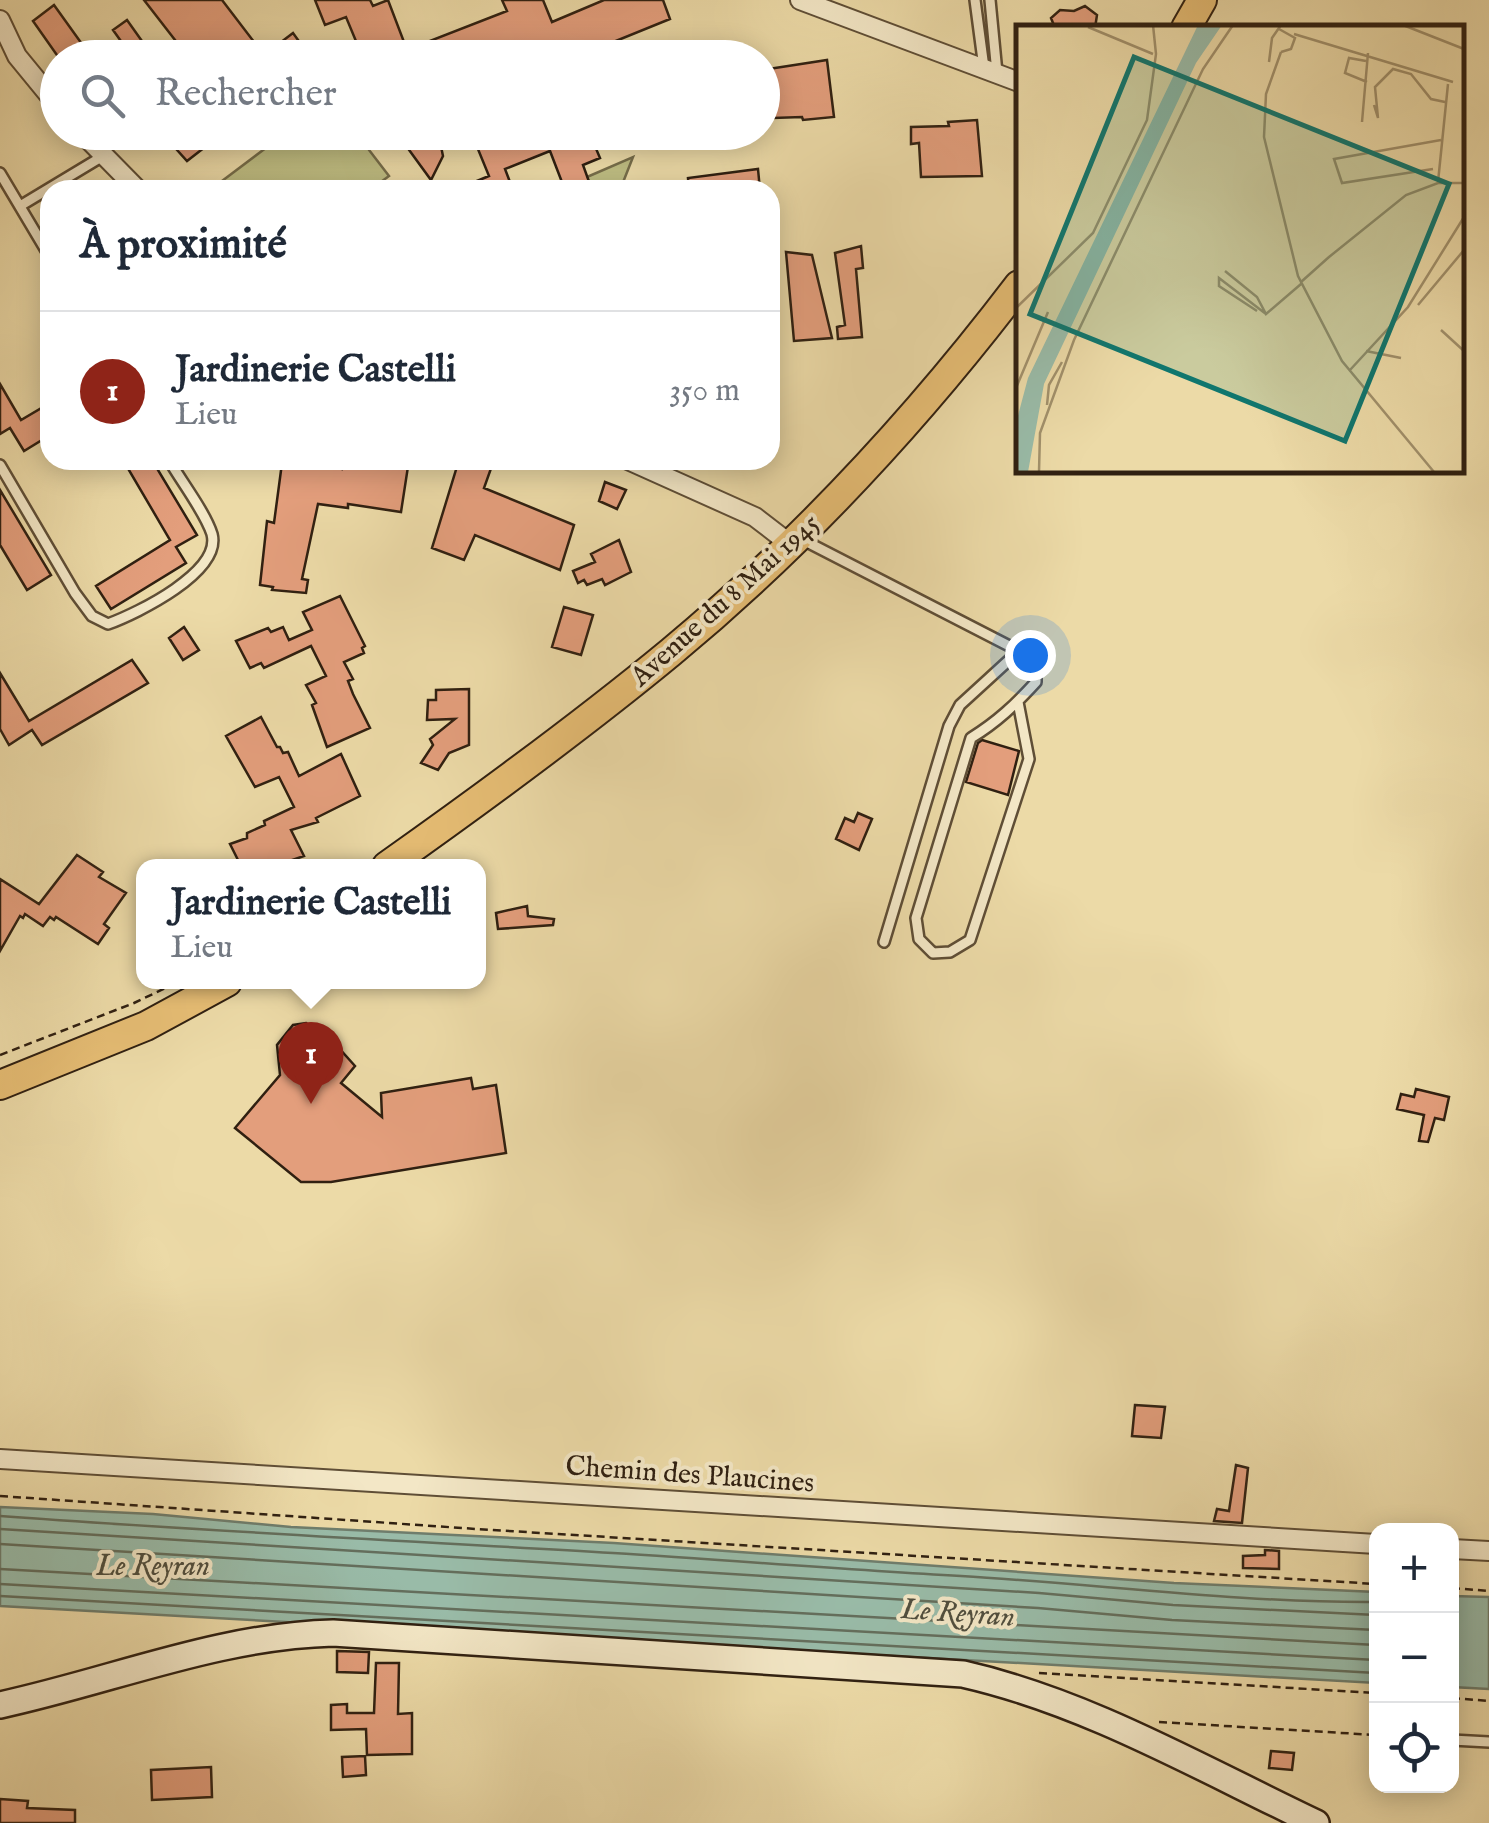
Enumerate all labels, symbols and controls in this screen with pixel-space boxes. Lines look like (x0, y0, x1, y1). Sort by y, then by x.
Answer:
inset map (1016, 25, 1464, 472)
search box (40, 40, 780, 150)
icon: search (75, 68, 130, 123)
text: Rechercher (155, 71, 337, 119)
text: À proximité (80, 219, 287, 272)
text: Jardinerie Castelli (175, 347, 456, 395)
text: 1 (107, 371, 118, 412)
text: 350 m (669, 371, 740, 412)
text: Lieu (175, 395, 237, 436)
street label: Avenue du 8 Mai 1945 (623, 507, 828, 696)
your location (1005, 630, 1056, 681)
popup (136, 859, 486, 989)
text: Jardinerie Castelli (170, 880, 452, 928)
text: Lieu (170, 928, 233, 969)
pin: 1 (278, 1022, 344, 1104)
street label: Chemin des Plaucines (564, 1449, 815, 1502)
map controls (1369, 1523, 1459, 1793)
button: + (1369, 1523, 1459, 1613)
water label: Le Reyran (95, 1548, 210, 1586)
water label: Le Reyran (899, 1591, 1016, 1637)
button: − (1369, 1613, 1459, 1703)
button: locate (1369, 1703, 1459, 1793)

